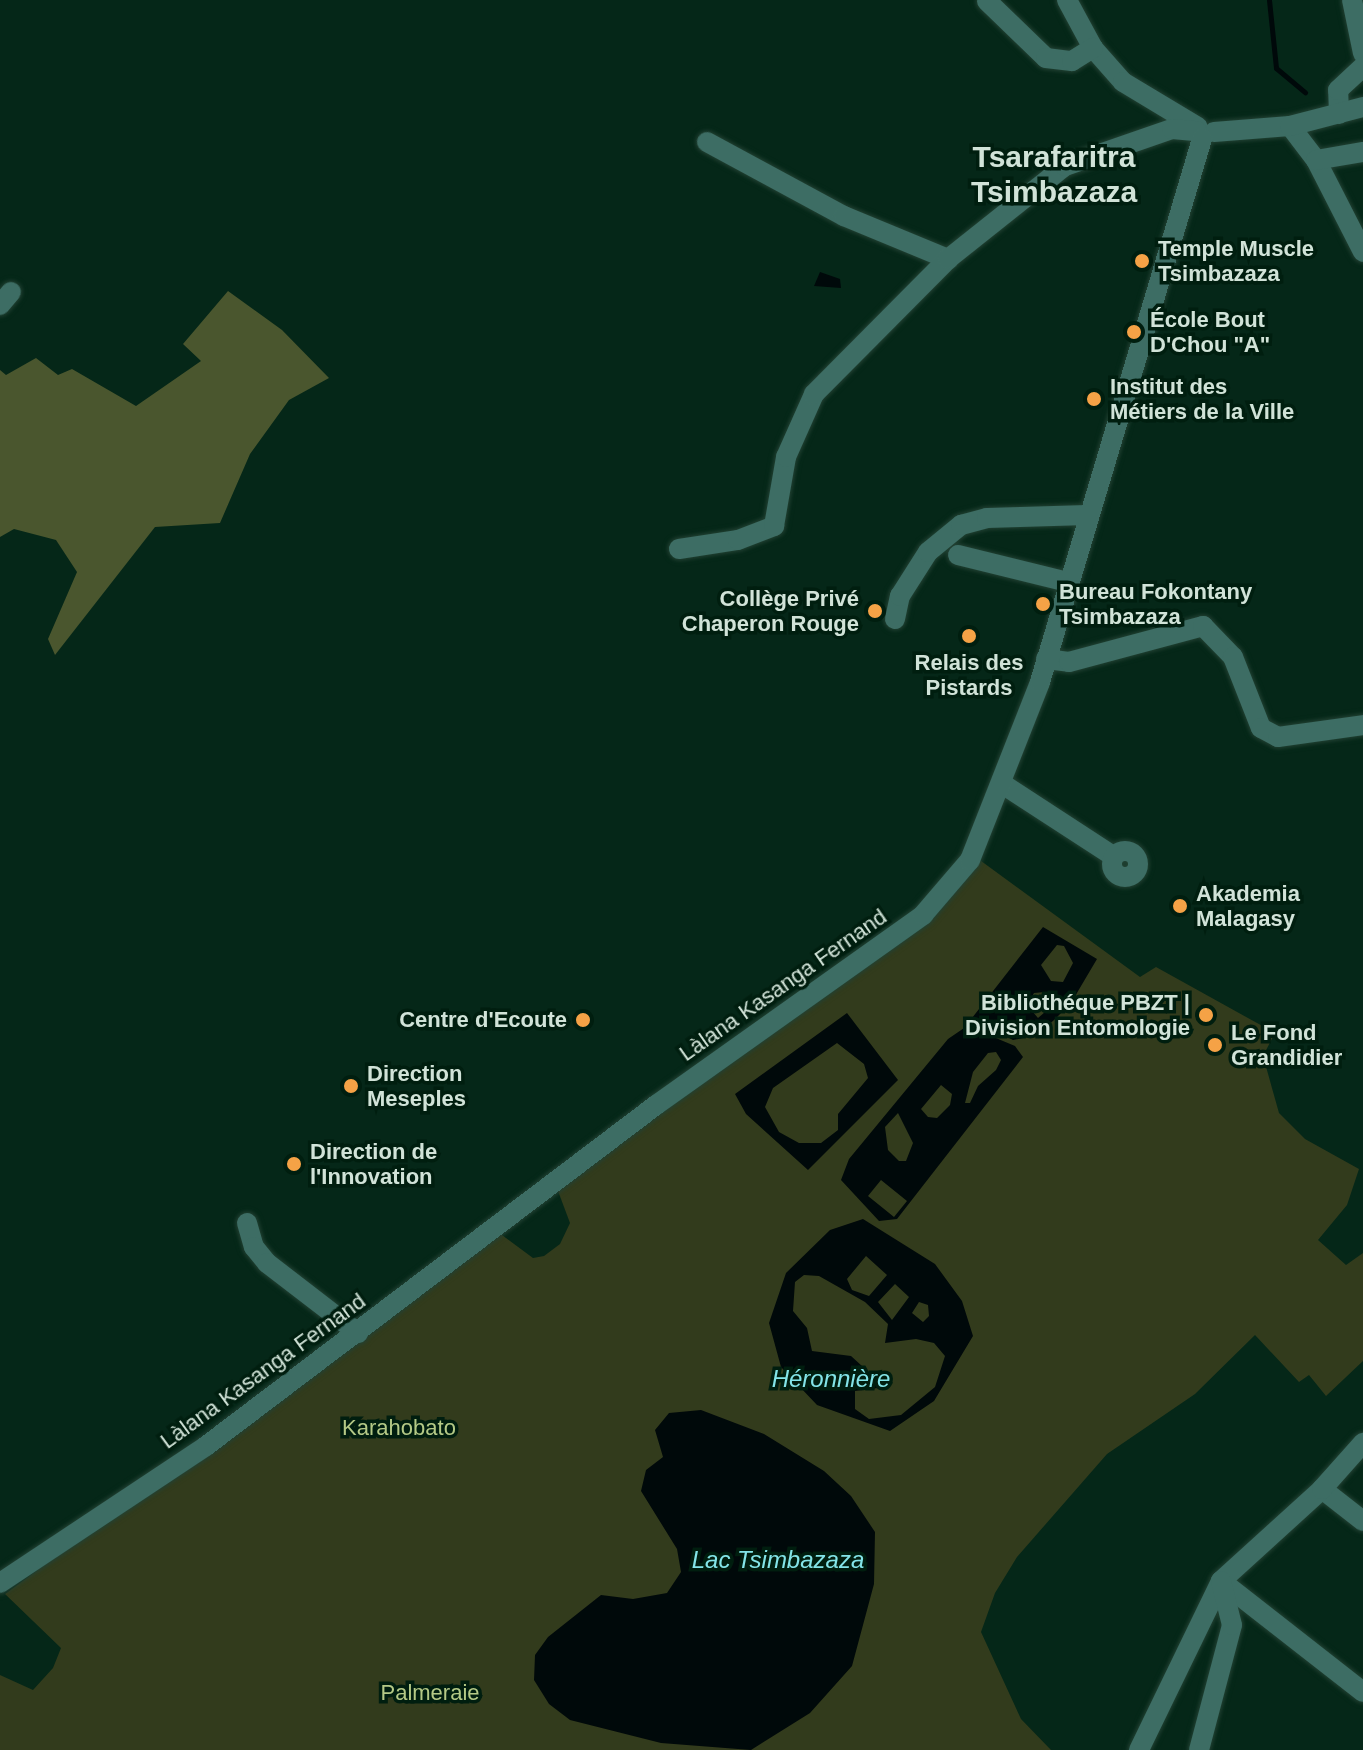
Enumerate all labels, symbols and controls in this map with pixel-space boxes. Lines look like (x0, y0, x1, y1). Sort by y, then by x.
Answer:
district label: Tsarafaritra Tsimbazaza (971, 139, 1137, 210)
place label: Temple Muscle Tsimbazaza (1158, 235, 1314, 286)
marker: Temple Muscle Tsimbazaza (1133, 252, 1151, 270)
place label: École Bout D'Chou "A" (1150, 306, 1270, 358)
marker: École Bout D'Chou "A" (1125, 323, 1143, 341)
place label: Institut des Métiers de la Ville (1110, 373, 1294, 424)
marker: Institut des Métiers de la Ville (1085, 390, 1103, 408)
place label: Bureau Fokontany Tsimbazaza (1059, 578, 1252, 630)
place label: Collège Privé Chaperon Rouge (682, 585, 859, 636)
marker: Bureau Fokontany Tsimbazaza (1034, 595, 1052, 613)
marker: Collège Privé Chaperon Rouge (866, 602, 884, 620)
marker: Relais des Pistards (960, 627, 978, 645)
place label: Relais des Pistards (915, 649, 1023, 700)
place label: Akademia Malagasy (1196, 880, 1300, 932)
marker: Akademia Malagasy (1171, 897, 1189, 915)
street label: Làlana Kasanga Fernand (674, 903, 892, 1067)
place label: Bibliothéque PBZT | Division Entomologie (965, 989, 1190, 1040)
marker: Bibliothéque PBZT | Division Entomologie (1197, 1006, 1215, 1024)
place label: Centre d'Ecoute (399, 1007, 567, 1033)
marker: Centre d'Ecoute (574, 1011, 592, 1029)
place label: Le Fond Grandidier (1231, 1019, 1342, 1070)
marker: Le Fond Grandidier (1206, 1036, 1224, 1054)
place label: Direction Meseples (367, 1060, 466, 1112)
marker: Direction Meseples (342, 1077, 360, 1095)
place label: Direction de l'Innovation (310, 1138, 437, 1190)
marker: Direction de l'Innovation (285, 1155, 303, 1173)
street label: Làlana Kasanga Fernand (155, 1288, 371, 1454)
water label: Héronnière (772, 1365, 890, 1393)
park label: Karahobato (342, 1415, 456, 1441)
water label: Lac Tsimbazaza (692, 1546, 864, 1574)
park label: Palmeraie (380, 1680, 480, 1706)

